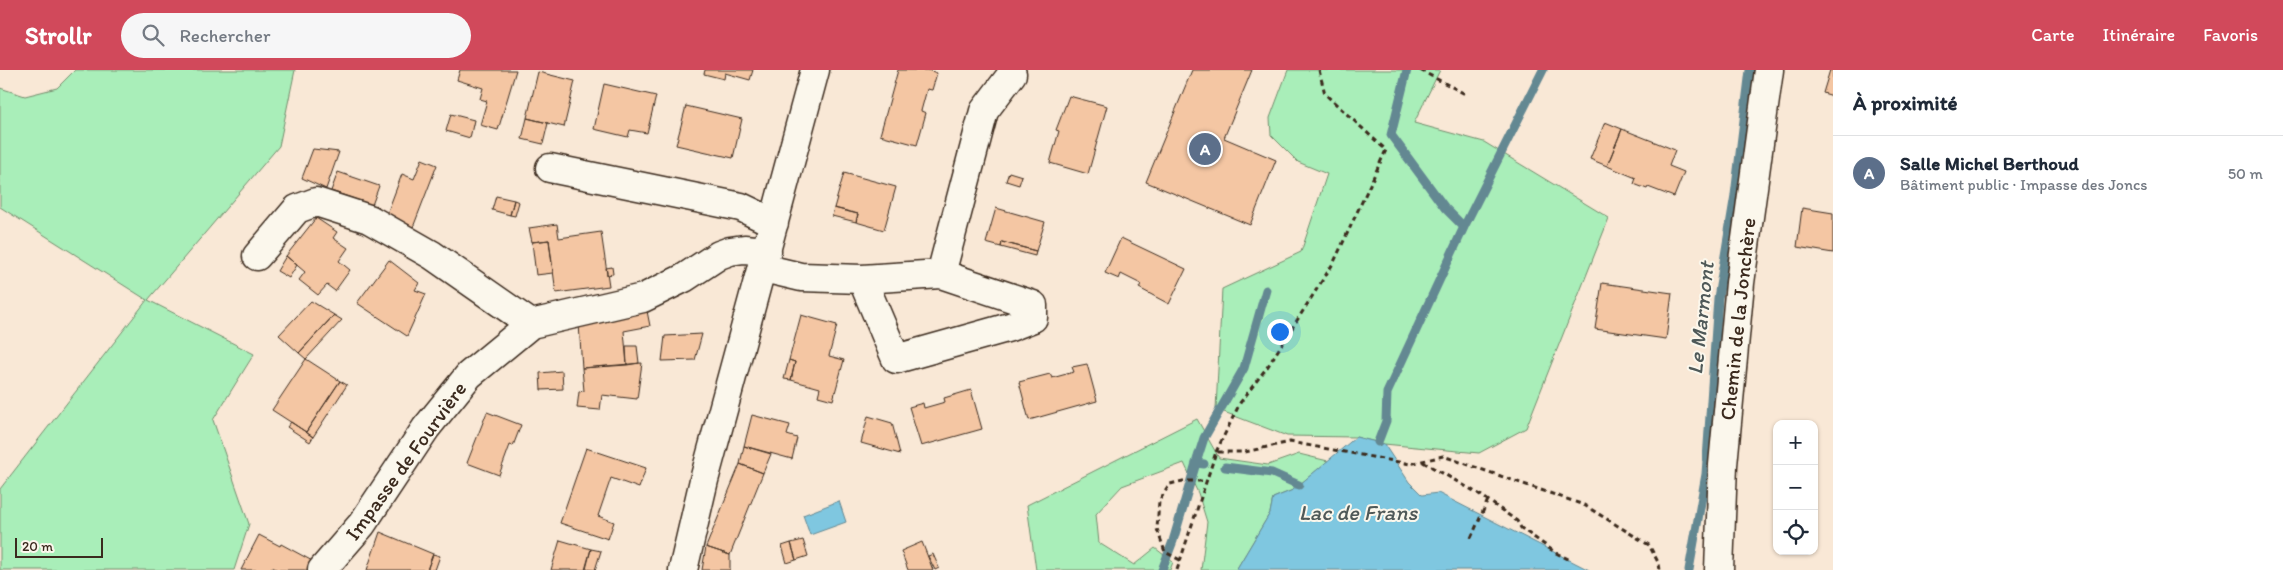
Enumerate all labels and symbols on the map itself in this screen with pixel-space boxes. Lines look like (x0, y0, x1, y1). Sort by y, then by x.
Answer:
pin: A (1189, 130, 1221, 168)
street label: Chemin de la Jonchère (1714, 216, 1761, 422)
water label: Le Marmont (1681, 258, 1720, 376)
your location (1267, 319, 1293, 345)
street label: Impasse de Fourvière (340, 376, 472, 545)
water label: Lac de Frans (1299, 499, 1419, 526)
scale bar (15, 535, 102, 558)

